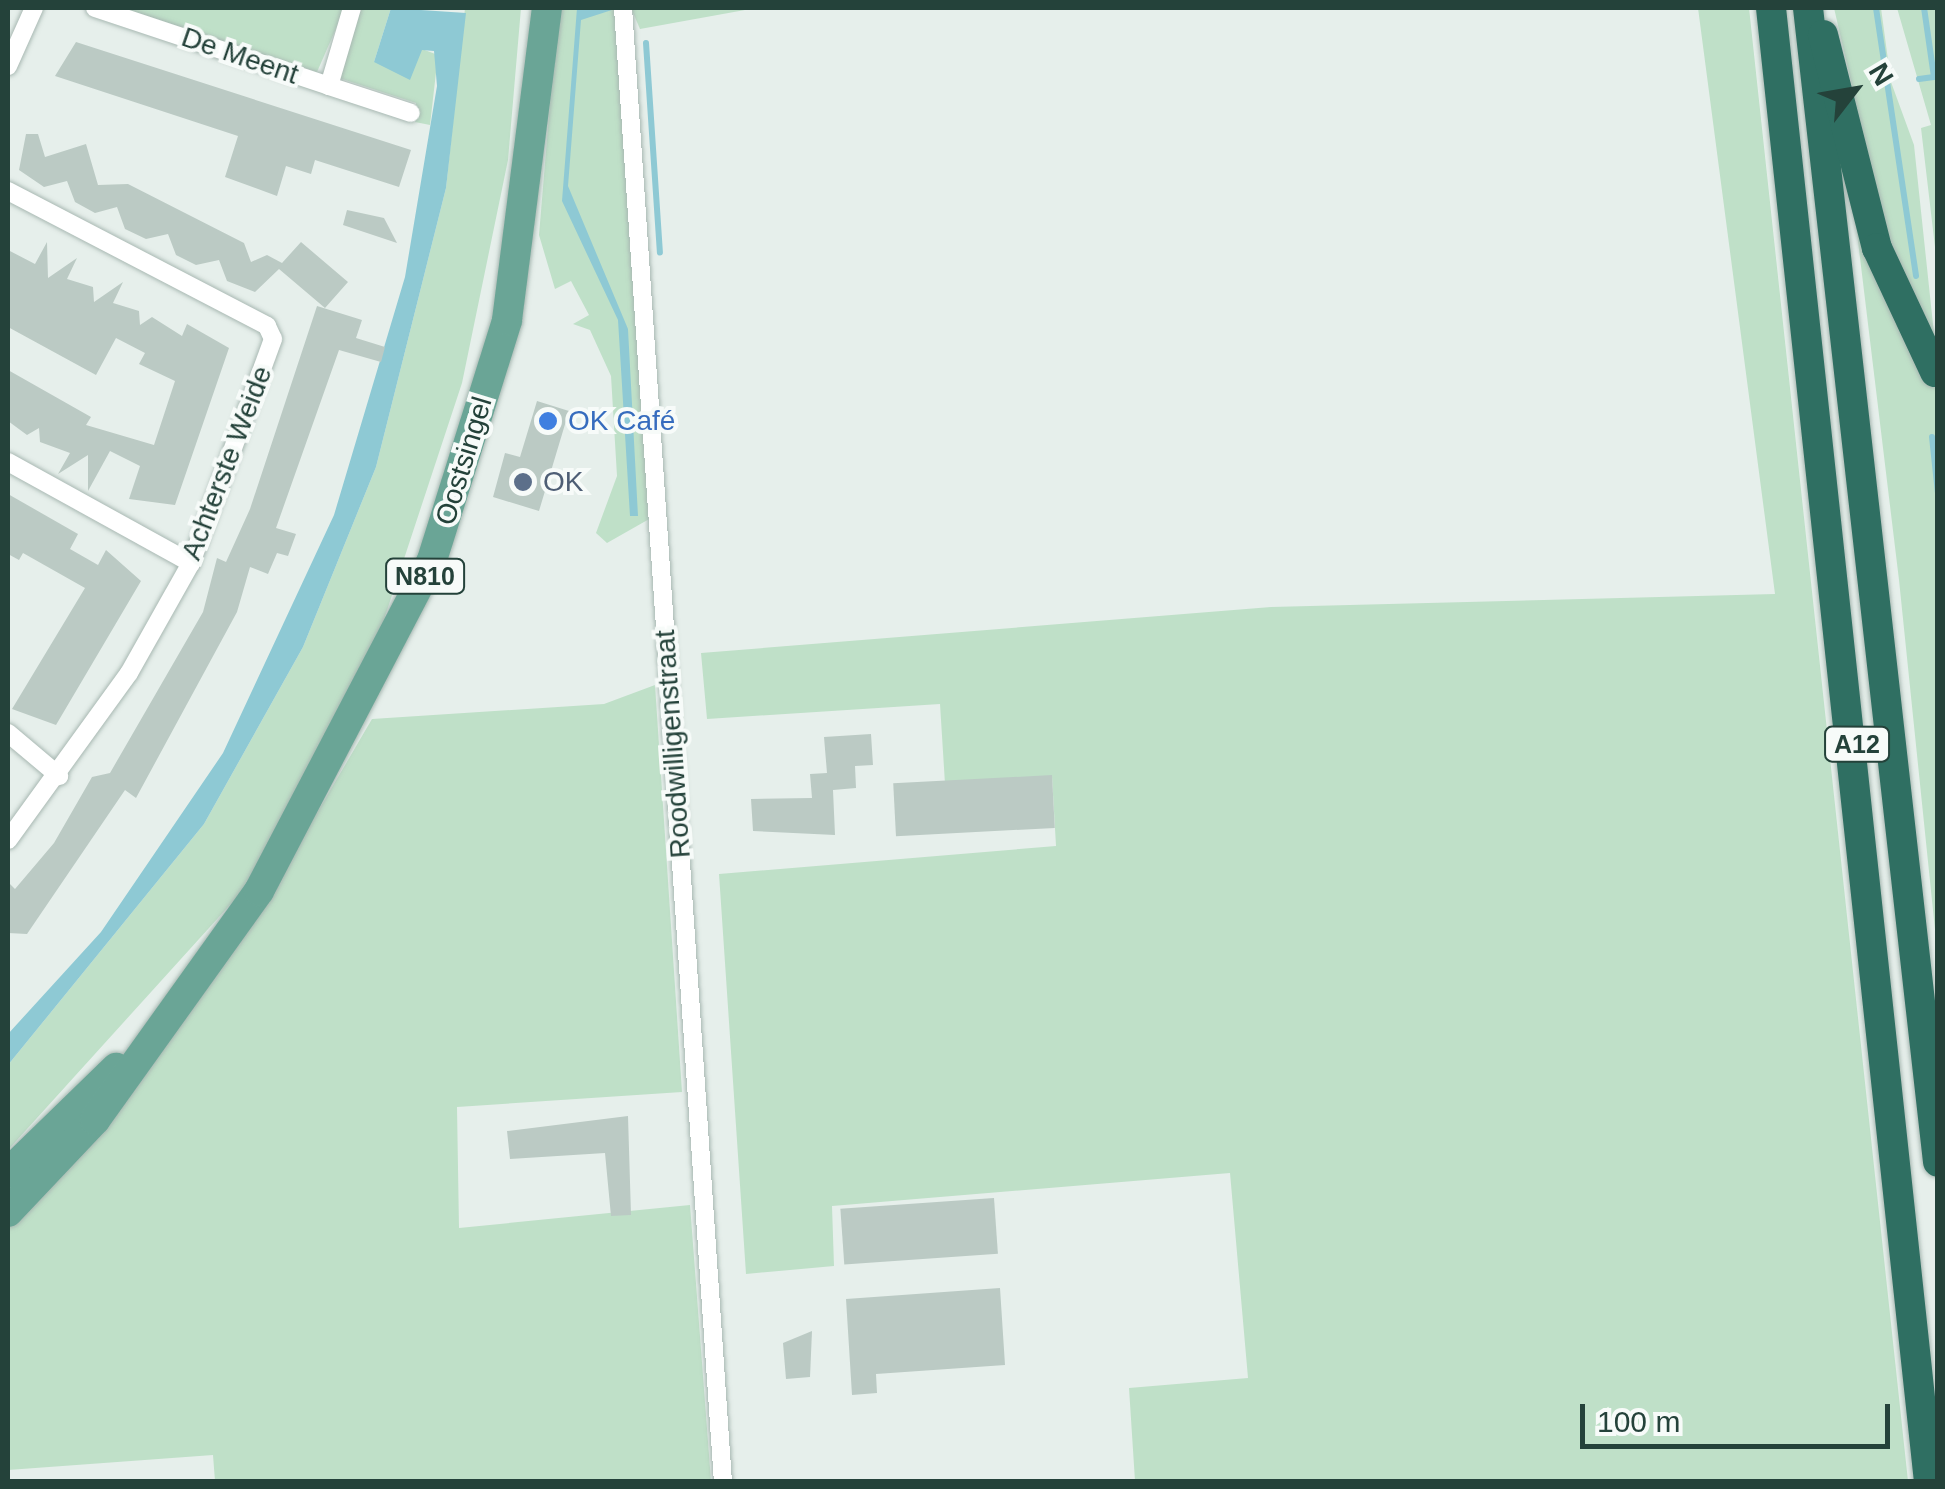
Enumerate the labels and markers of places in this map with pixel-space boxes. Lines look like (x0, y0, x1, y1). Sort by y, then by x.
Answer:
place label: OK Café (568, 404, 675, 438)
marker: OK Café (537, 410, 559, 432)
place label: OK (543, 465, 583, 499)
marker: OK (512, 471, 534, 493)

